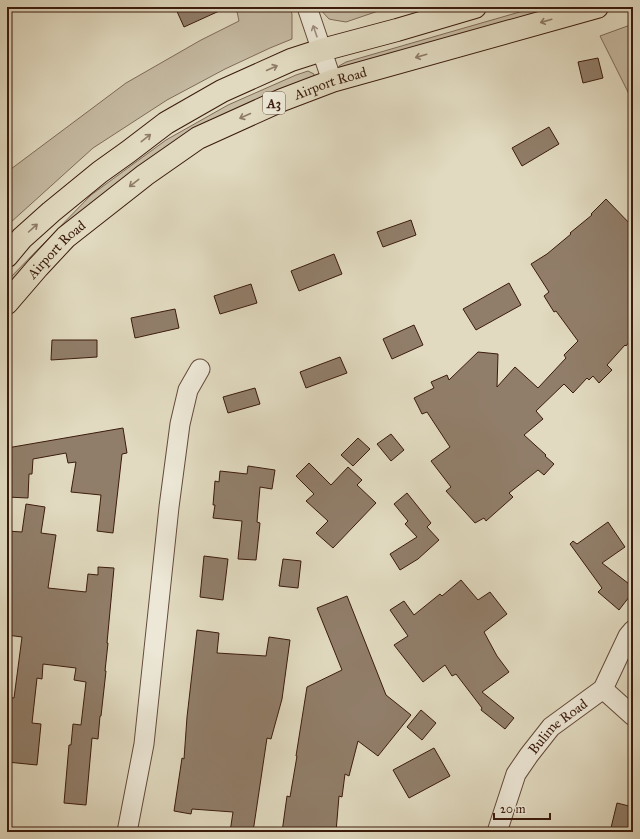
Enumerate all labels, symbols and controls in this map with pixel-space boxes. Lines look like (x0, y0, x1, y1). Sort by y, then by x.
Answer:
one-way arrow (540, 18, 553, 25)
one-way arrow (311, 24, 318, 37)
one-way arrow (414, 53, 427, 60)
one-way arrow (265, 64, 277, 72)
street label: Airport Road (291, 64, 369, 104)
road number: A3 (263, 92, 285, 114)
one-way arrow (239, 113, 251, 120)
one-way arrow (141, 134, 152, 142)
one-way arrow (129, 179, 140, 188)
street label: Airport Road (23, 217, 89, 283)
one-way arrow (28, 223, 39, 232)
street label: Bulime Road (525, 695, 591, 758)
scale bar (494, 795, 550, 821)
text: 20 m (500, 802, 526, 816)

